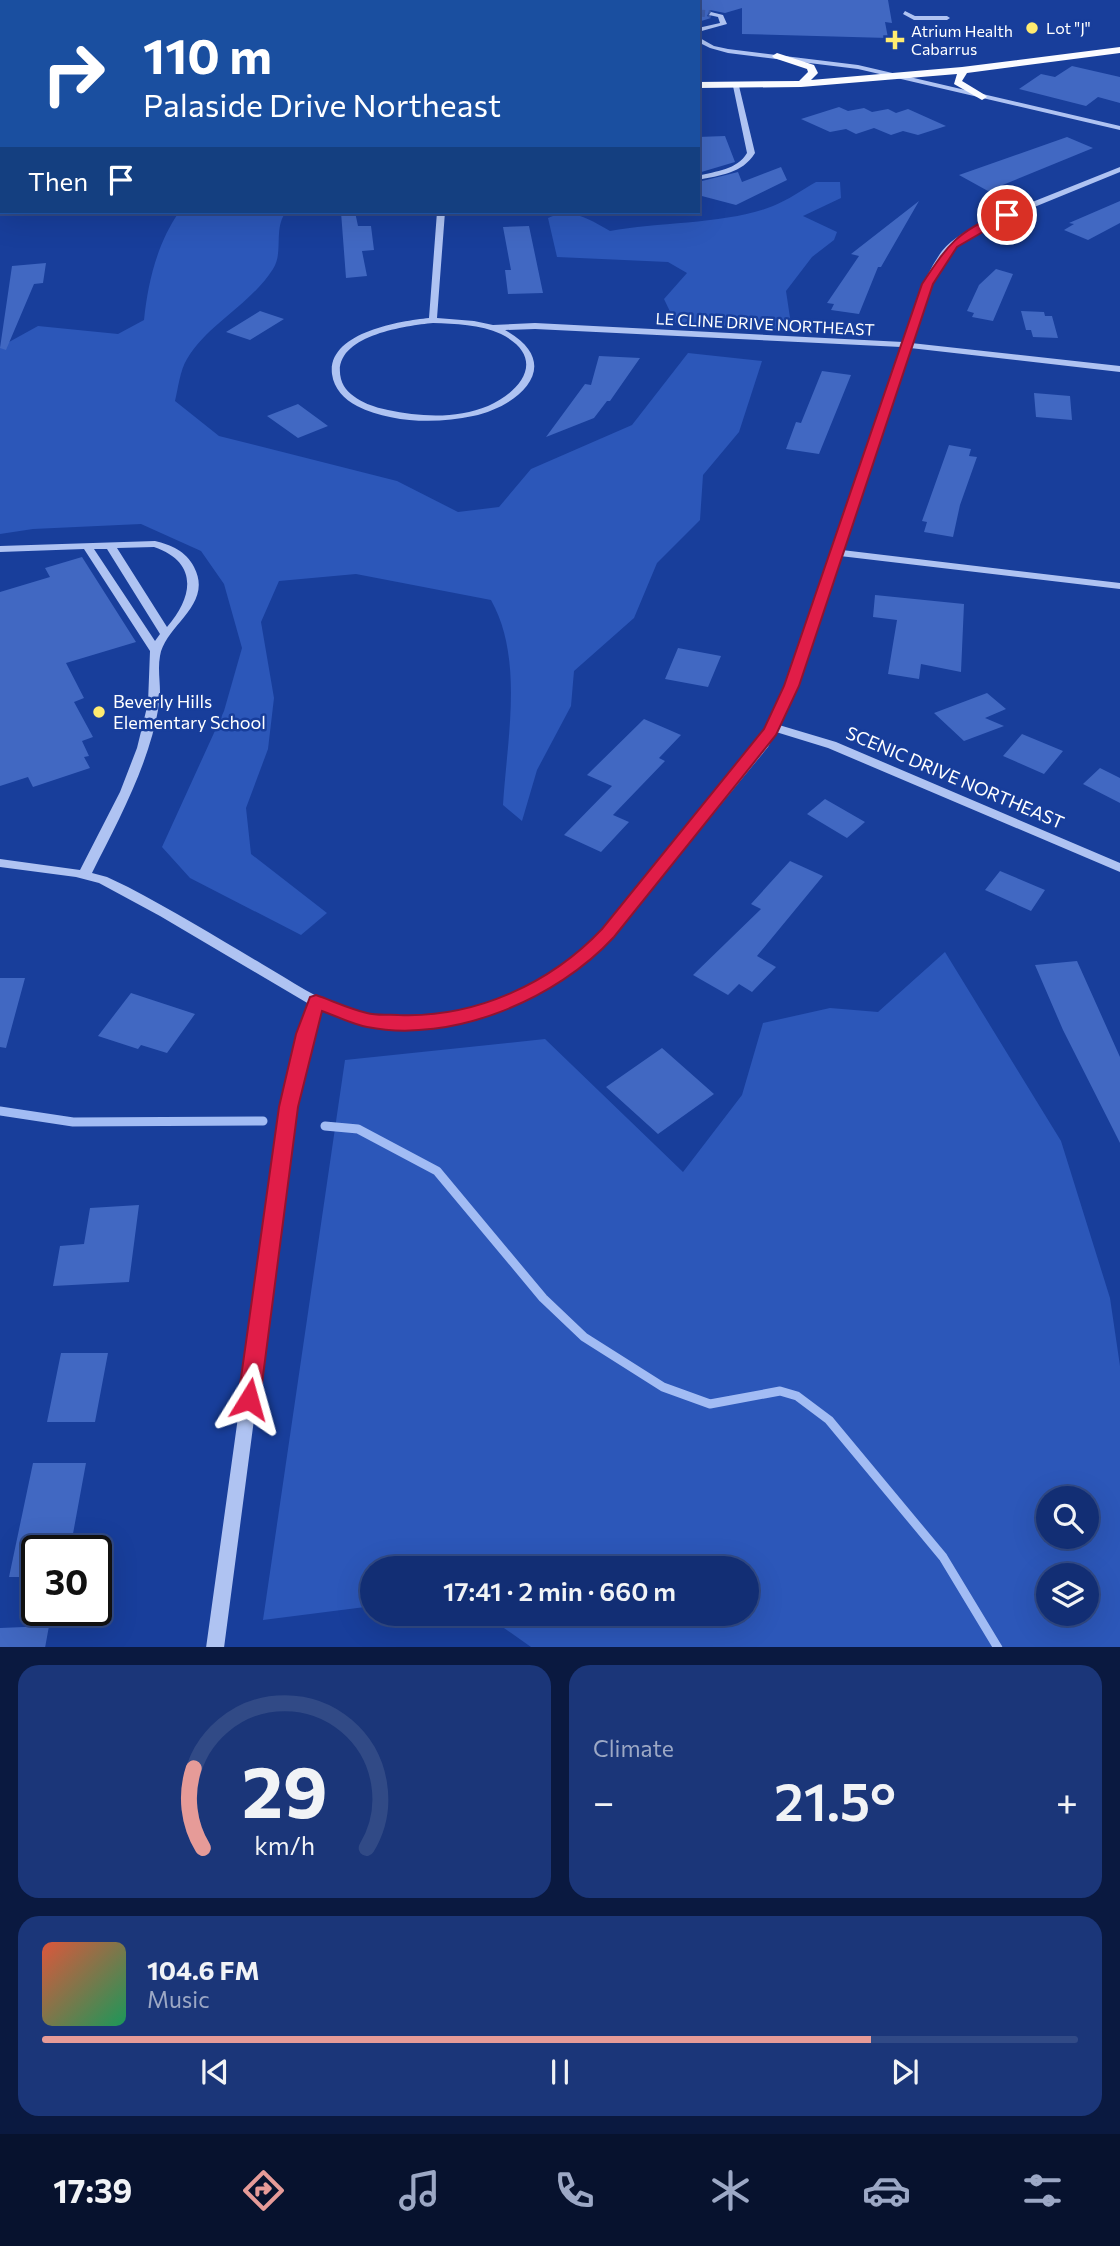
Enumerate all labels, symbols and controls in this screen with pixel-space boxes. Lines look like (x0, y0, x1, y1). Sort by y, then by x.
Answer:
place label: Lot "J" (1046, 18, 1091, 37)
marker: Lot "J" (1024, 20, 1040, 36)
place label: Atrium Health Cabarrus (911, 21, 1013, 58)
text: 110 m (143, 24, 272, 84)
icon: right (28, 28, 119, 119)
marker: Atrium Health Cabarrus (885, 30, 905, 50)
text: Palaside Drive Northeast (143, 84, 501, 124)
icon: arrive (102, 161, 140, 199)
text: Then (28, 165, 88, 196)
pin (977, 185, 1037, 245)
icon: arrive (988, 196, 1026, 234)
street label: LE CLINE DRIVE NORTHEAST (655, 308, 875, 339)
place label: Beverly Hills Elementary School (113, 690, 266, 733)
marker: Beverly Hills Elementary School (91, 704, 107, 720)
street label: SCENIC DRIVE NORTHEAST (843, 721, 1068, 833)
position arrow (212, 1362, 286, 1436)
map controls (1036, 1486, 1099, 1626)
button: search (1036, 1486, 1099, 1549)
speed limit sign: 30 (21, 1535, 112, 1626)
button: layers (1036, 1563, 1099, 1626)
text: 17:41 · 2 min · 660 m (443, 1575, 676, 1606)
text: Climate (593, 1734, 674, 1762)
text: 29 (242, 1744, 327, 1833)
text: 21.5° (774, 1768, 896, 1832)
text: − (593, 1777, 615, 1824)
text: + (1056, 1777, 1078, 1824)
text: km/h (254, 1829, 315, 1859)
text: 104.6 FM (147, 1954, 259, 1985)
text: Music (147, 1985, 210, 2013)
icon: previous (196, 2053, 234, 2091)
icon: pause (541, 2053, 579, 2091)
icon: next (886, 2053, 924, 2091)
icon: directions (239, 2166, 288, 2215)
icon: music (395, 2166, 444, 2215)
icon: phone (550, 2166, 599, 2215)
icon: climate (706, 2166, 755, 2215)
icon: car (862, 2166, 911, 2215)
icon: filters (1018, 2166, 1067, 2215)
text: 17:39 (53, 2170, 132, 2210)

